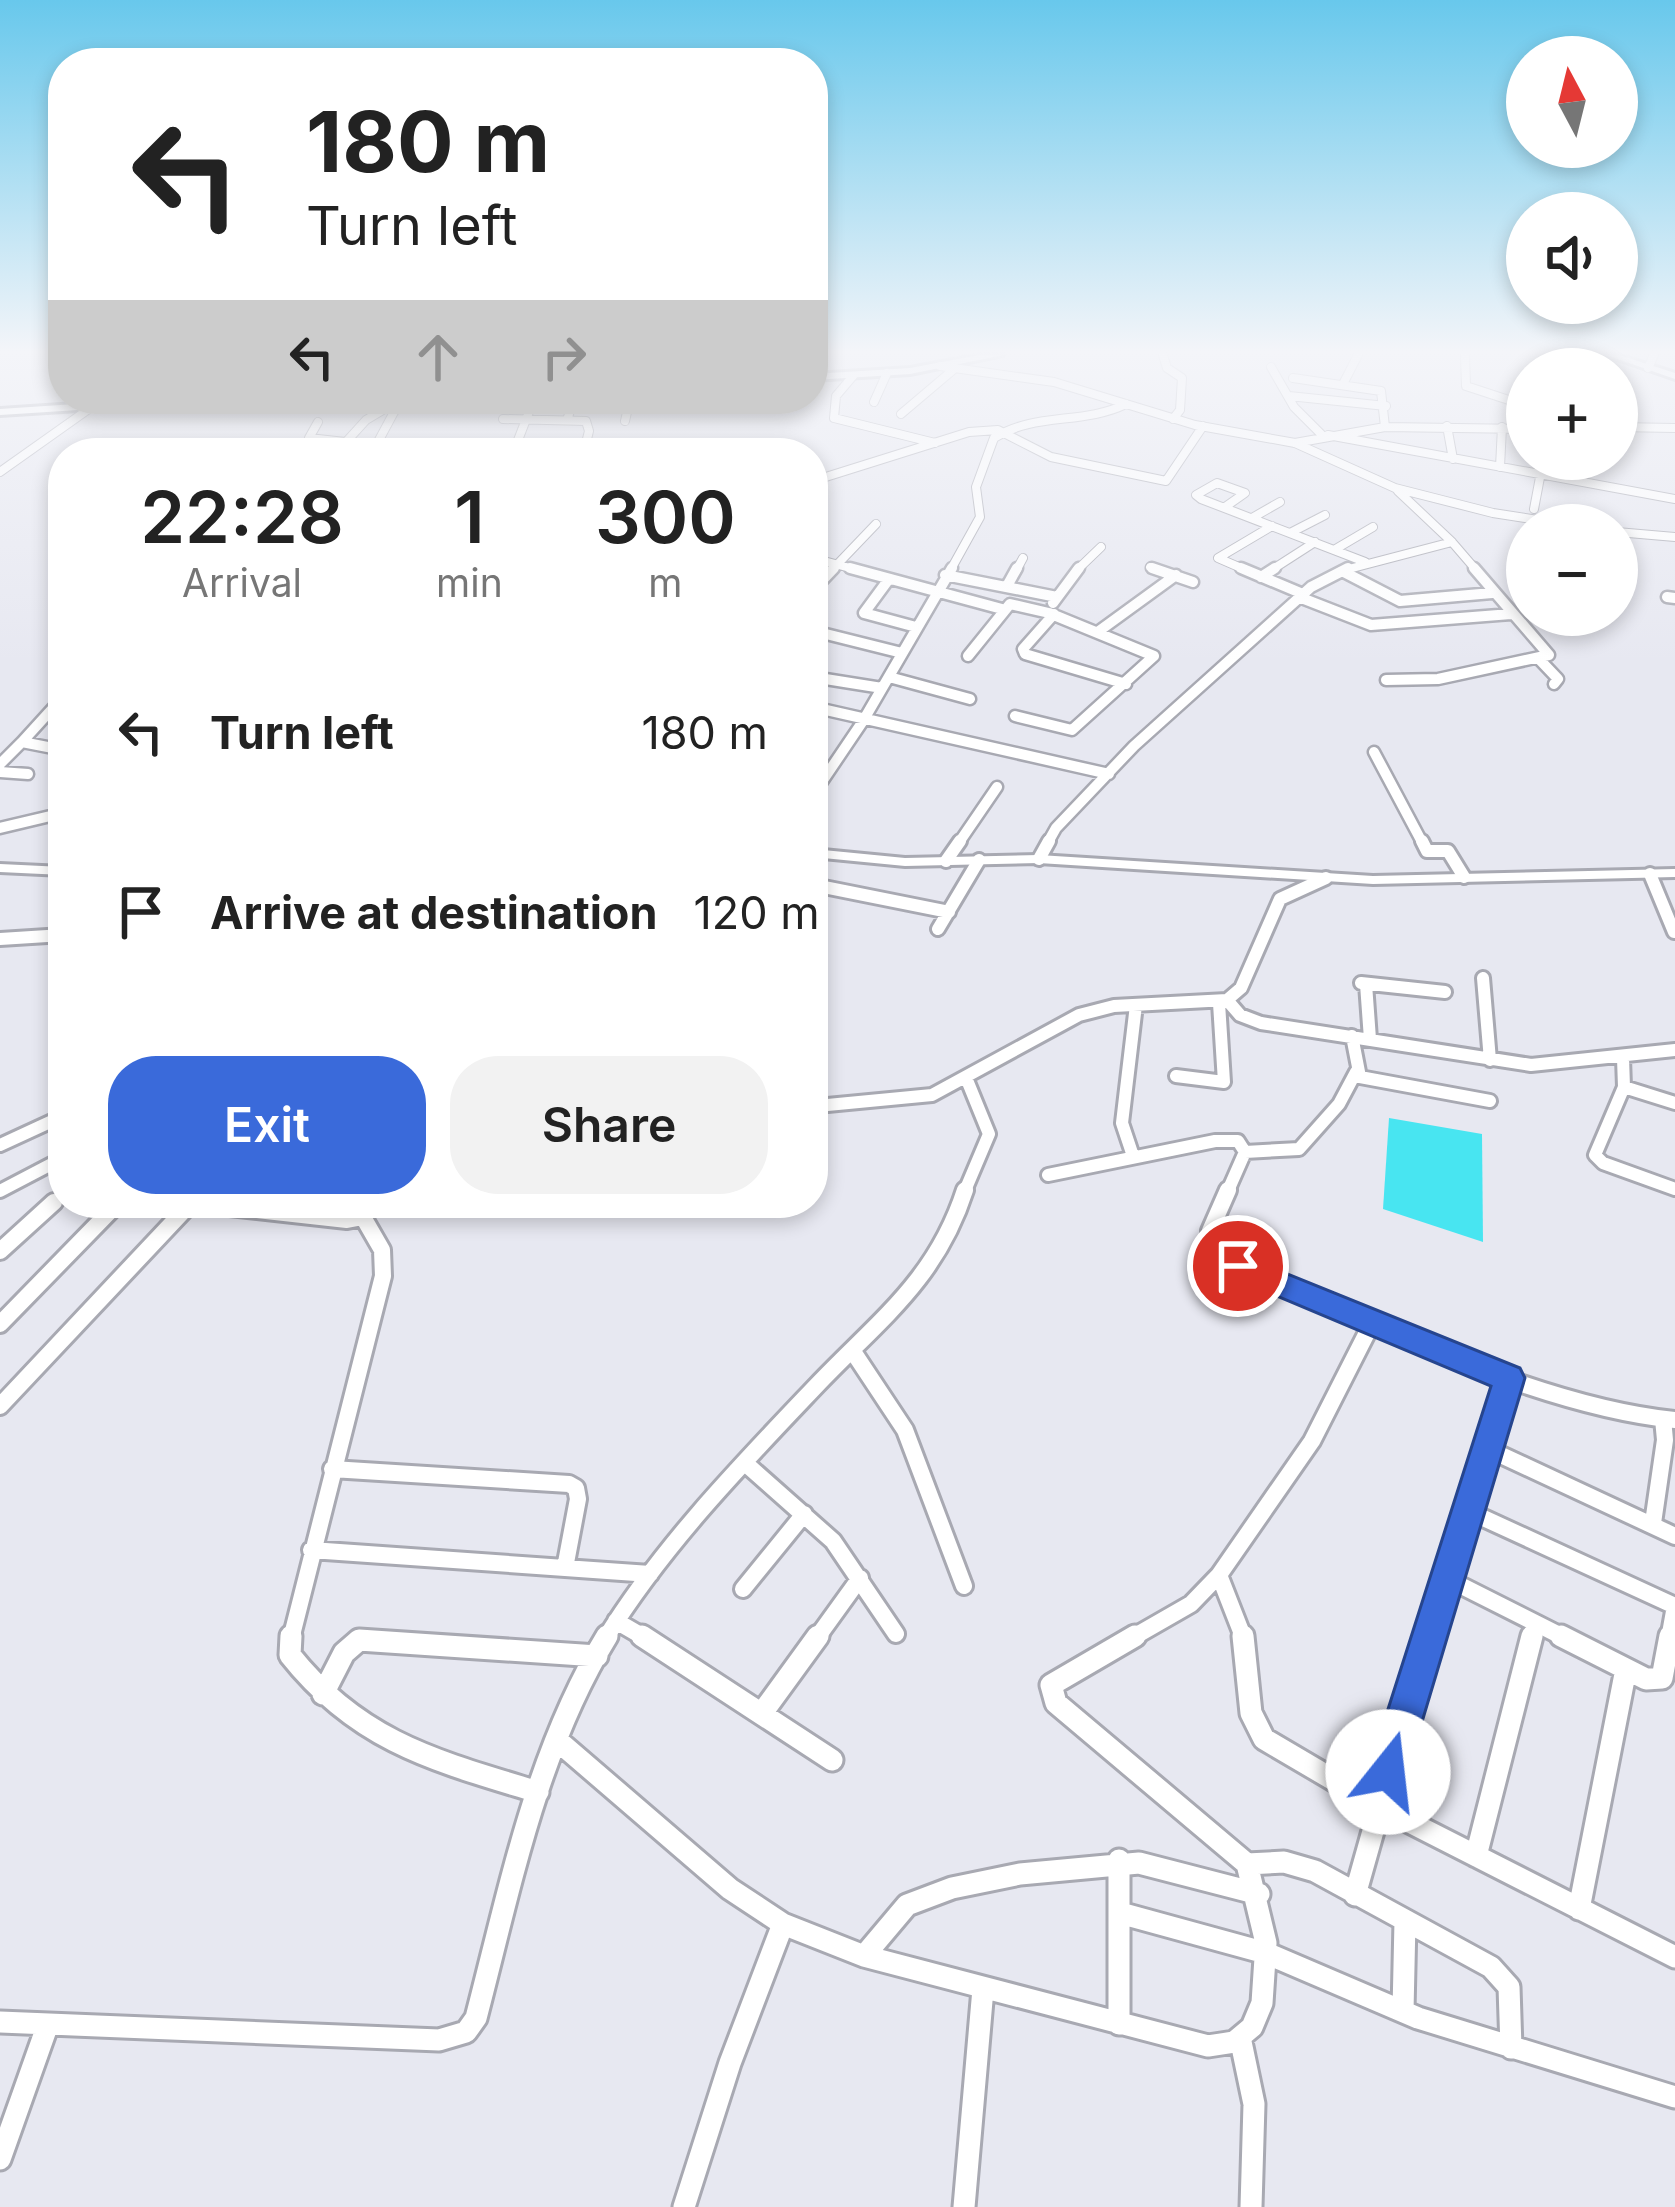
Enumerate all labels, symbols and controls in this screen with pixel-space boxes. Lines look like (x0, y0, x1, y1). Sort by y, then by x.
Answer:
north arrow (1506, 36, 1638, 168)
map controls (1506, 36, 1638, 636)
text: 180 m (306, 91, 550, 192)
icon: left (108, 96, 264, 252)
button: sound (1506, 192, 1638, 324)
text: Turn left (306, 193, 517, 258)
icon: left (279, 324, 345, 390)
icon: ahead (405, 324, 471, 390)
icon: right (531, 324, 597, 390)
button: + (1506, 348, 1638, 480)
text: 22:28 (140, 473, 344, 560)
text: 1 (454, 473, 485, 560)
text: 300 (595, 473, 736, 560)
button: − (1506, 504, 1638, 636)
text: Arrival (182, 559, 302, 606)
text: min (436, 559, 503, 606)
text: m (648, 559, 682, 606)
icon: left (108, 699, 174, 765)
text: Turn left (210, 705, 394, 760)
text: 180 m (641, 705, 768, 760)
icon: arrive (108, 879, 174, 945)
text: Arrive at destination (210, 885, 657, 940)
text: 120 m (693, 885, 820, 940)
button: Exit (108, 1056, 426, 1194)
button: Share (450, 1056, 768, 1194)
pin (1187, 1215, 1289, 1317)
icon: arrive (1205, 1233, 1271, 1299)
position arrow (1325, 1709, 1451, 1835)

